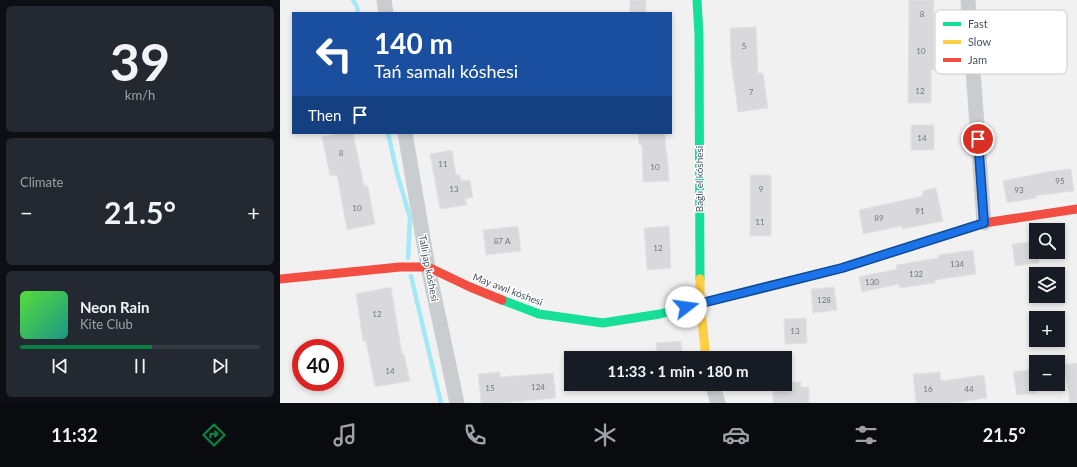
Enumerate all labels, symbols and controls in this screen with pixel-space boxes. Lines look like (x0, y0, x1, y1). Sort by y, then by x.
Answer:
house number: 8 (920, 9, 925, 19)
legend (935, 10, 1067, 74)
text: Fast (968, 17, 988, 30)
text: 140 m (374, 26, 453, 60)
icon: left (308, 28, 360, 80)
text: 39 (110, 30, 170, 92)
text: Slow (968, 35, 992, 48)
house number: 5 (742, 41, 747, 51)
house number: 10 (916, 46, 926, 56)
text: Jam (968, 53, 987, 66)
text: Tań samalı kóshesi (374, 60, 518, 82)
house number: 12 (915, 86, 925, 96)
text: km/h (125, 87, 155, 103)
house number: 7 (749, 87, 754, 97)
icon: arrive (349, 104, 371, 126)
text: Then (308, 106, 341, 124)
pin (961, 122, 995, 156)
icon: arrive (967, 128, 989, 150)
house number: 14 (917, 133, 927, 143)
street label: Baǵlı el kóshesi (693, 146, 705, 212)
house number: 8 (339, 148, 344, 158)
house number: 11 (438, 159, 448, 169)
house number: 10 (650, 162, 660, 172)
text: Climate (20, 174, 63, 190)
house number: 95 (1055, 176, 1065, 186)
house number: 13 (449, 184, 459, 194)
house number: 9 (759, 184, 764, 194)
house number: 93 (1014, 185, 1024, 195)
text: 21.5° (104, 194, 176, 230)
text: − (20, 199, 33, 226)
text: + (247, 199, 260, 226)
house number: 10 (352, 203, 362, 213)
house number: 91 (915, 206, 925, 216)
house number: 89 (874, 213, 884, 223)
house number: 11 (755, 217, 765, 227)
map controls (1029, 223, 1065, 391)
button: search (1029, 223, 1065, 259)
street label: Tallı jap kóshesi (417, 234, 441, 302)
house number: 87 А (494, 236, 511, 246)
house number: 12 (653, 243, 663, 253)
house number: 134 (950, 259, 964, 269)
button: layers (1029, 267, 1065, 303)
house number: 132 (909, 269, 923, 279)
street label: May awıl kóshesi (471, 270, 545, 308)
house number: 130 (865, 277, 879, 287)
position arrow (665, 286, 707, 328)
house number: 128 (817, 295, 831, 305)
text: Neon Rain (80, 298, 149, 316)
house number: 12 (372, 309, 382, 319)
button: + (1029, 311, 1065, 347)
text: Kite Club (80, 316, 133, 332)
house number: 13 (790, 326, 800, 336)
speed limit sign: 40 (292, 339, 344, 391)
icon: previous (49, 355, 71, 377)
icon: pause (129, 355, 151, 377)
icon: next (209, 355, 231, 377)
button: − (1029, 355, 1065, 391)
text: 11:33 · 1 min · 180 m (608, 362, 748, 380)
house number: 14 (385, 366, 395, 376)
house number: 124 (531, 382, 545, 392)
house number: 15 (485, 383, 495, 393)
house number: 16 (923, 384, 933, 394)
house number: 44 (964, 384, 974, 394)
icon: directions (200, 421, 228, 449)
icon: music (331, 421, 359, 449)
icon: phone (461, 421, 489, 449)
icon: climate (591, 421, 619, 449)
icon: car (722, 421, 750, 449)
icon: filters (852, 421, 880, 449)
text: 11:32 (51, 424, 98, 446)
text: 21.5° (983, 424, 1026, 446)

